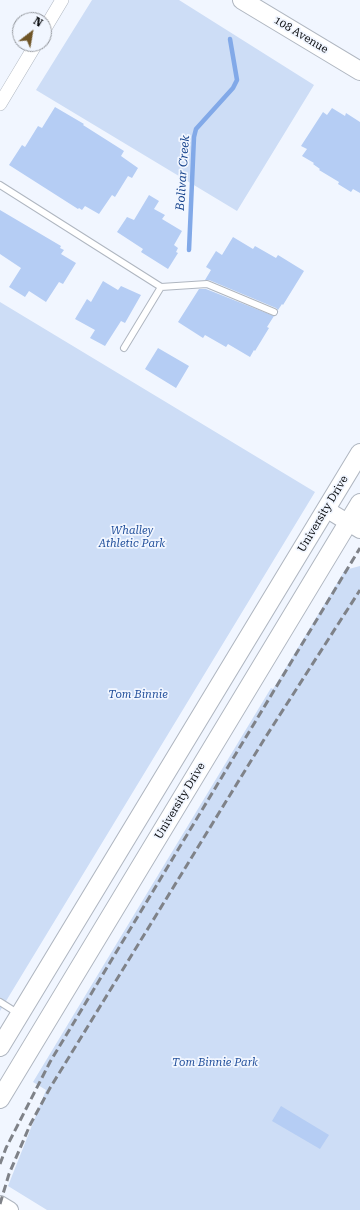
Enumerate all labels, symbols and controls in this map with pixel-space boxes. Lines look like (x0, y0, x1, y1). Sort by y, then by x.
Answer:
north arrow (12, 12, 52, 52)
text: N (31, 14, 45, 30)
street label: 108 Avenue (272, 14, 330, 56)
water label: Bolivar Creek (173, 135, 193, 211)
street label: University Drive (295, 473, 351, 555)
park label: Whalley Athletic Park (99, 524, 165, 550)
park label: Tom Binnie (108, 688, 168, 702)
street label: University Drive (152, 760, 208, 842)
park label: Tom Binnie Park (172, 1056, 258, 1070)

